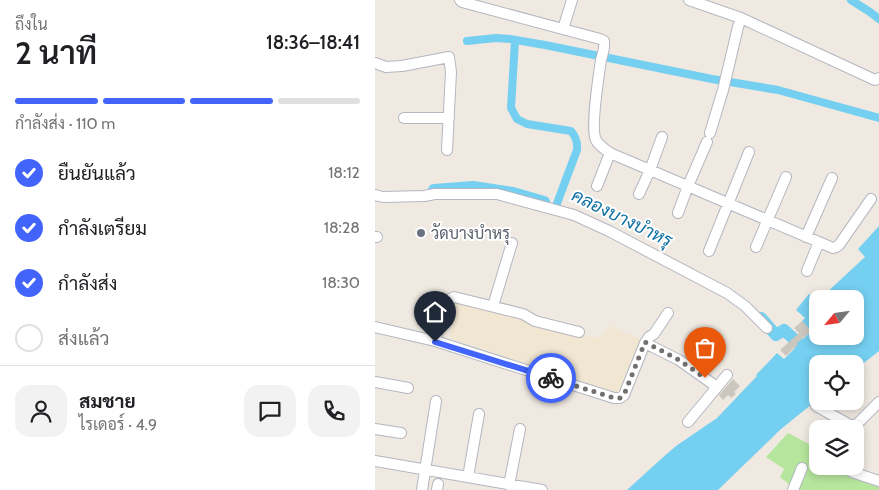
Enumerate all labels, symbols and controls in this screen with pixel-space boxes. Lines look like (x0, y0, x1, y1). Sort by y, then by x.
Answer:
text: ถึงใน (15, 15, 48, 34)
text: 18:36–18:41 (266, 31, 360, 54)
text: 2 นาที (15, 33, 97, 72)
text: กำลังส่ง · 110 m (15, 114, 115, 133)
icon: check (15, 159, 43, 187)
text: ยืนยันแล้ว (58, 162, 136, 185)
text: 18:12 (328, 163, 360, 182)
water label: คลองบางบำหรุ (568, 184, 677, 253)
icon: check (15, 214, 43, 242)
text: กำลังเตรียม (58, 217, 147, 240)
text: 18:28 (324, 218, 360, 237)
place label: วัดบางบำหรุ (431, 223, 510, 245)
marker: วัดบางบำหรุ (415, 227, 427, 239)
icon: check (15, 269, 43, 297)
text: กำลังส่ง (58, 272, 117, 295)
text: 18:30 (322, 273, 360, 292)
north arrow (809, 290, 864, 345)
map controls (809, 290, 864, 475)
pin (414, 291, 456, 342)
icon: home (421, 298, 449, 326)
text: ส่งแล้ว (58, 327, 109, 350)
pin (684, 327, 726, 378)
icon: bag (691, 334, 719, 362)
courier (526, 353, 576, 403)
button: locate (809, 355, 864, 410)
icon: bike (537, 364, 565, 392)
button: person (15, 385, 67, 437)
button: chat (244, 385, 296, 437)
button: phone (308, 385, 360, 437)
text: สมชาย (79, 390, 136, 413)
text: ไรเดอร์ · 4.9 (79, 415, 157, 434)
button: layers (809, 420, 864, 475)

